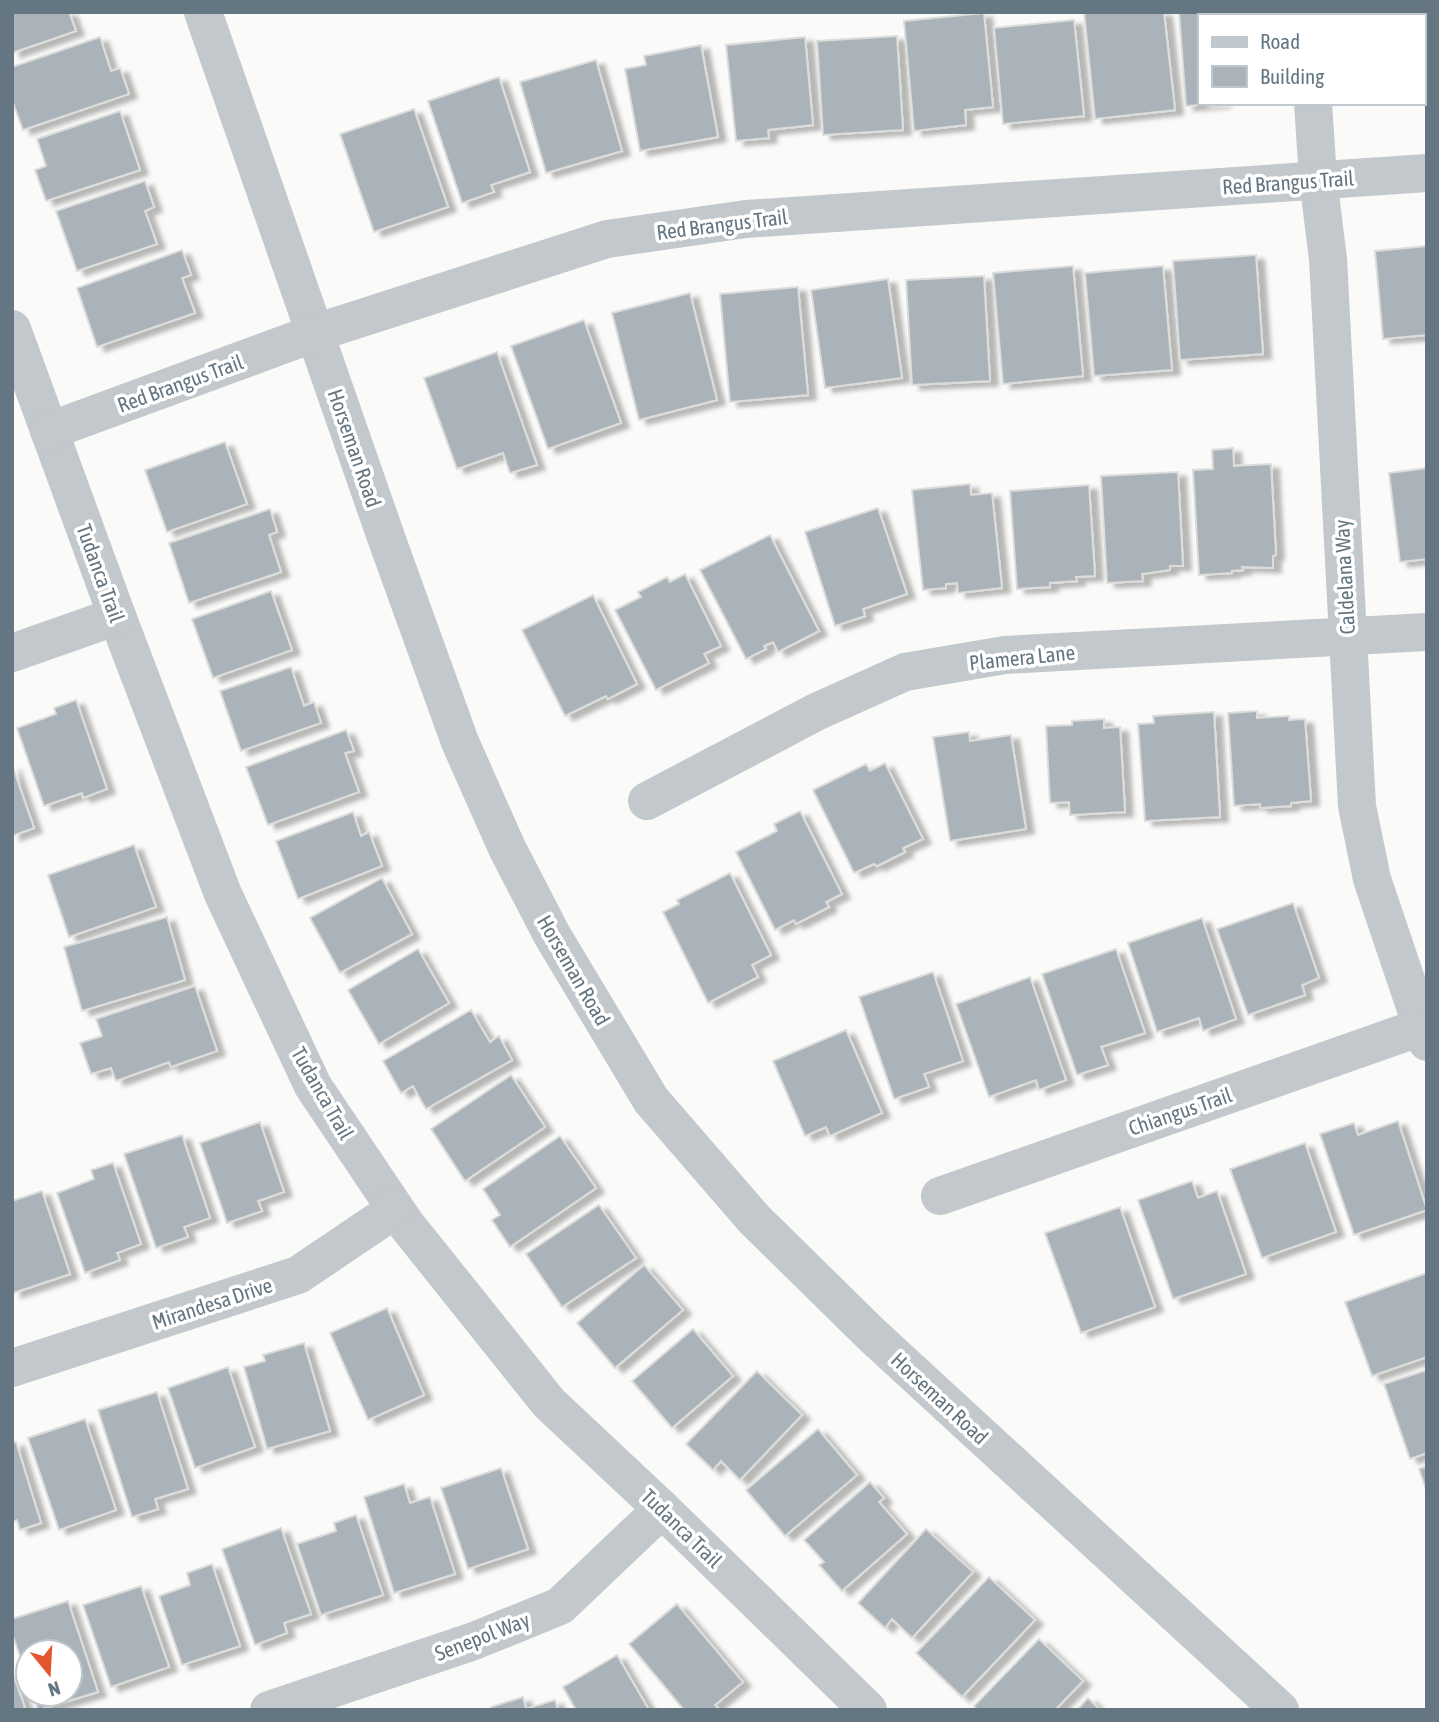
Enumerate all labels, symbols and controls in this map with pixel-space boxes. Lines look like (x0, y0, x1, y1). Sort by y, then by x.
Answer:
legend (1198, 14, 1425, 105)
text: Road (1260, 29, 1300, 53)
text: Building (1260, 64, 1324, 88)
street label: Red Brangus Trail (1221, 165, 1355, 199)
street label: Red Brangus Trail (655, 204, 789, 244)
street label: Red Brangus Trail (114, 349, 246, 417)
street label: Horseman Road (324, 386, 386, 510)
street label: Caldelana Way (1329, 518, 1359, 635)
street label: Tudanca Trail (72, 521, 130, 626)
street label: Plamera Lane (968, 640, 1076, 674)
street label: Horseman Road (533, 911, 615, 1029)
street label: Tudanca Trail (287, 1043, 359, 1144)
street label: Chiangus Trail (1125, 1082, 1235, 1140)
street label: Mirandesa Drive (149, 1272, 275, 1334)
street label: Horseman Road (887, 1347, 993, 1449)
street label: Tudanca Trail (637, 1484, 728, 1573)
street label: Senepol Way (431, 1607, 533, 1665)
north arrow (14, 1638, 84, 1708)
text: N (46, 1677, 63, 1701)

